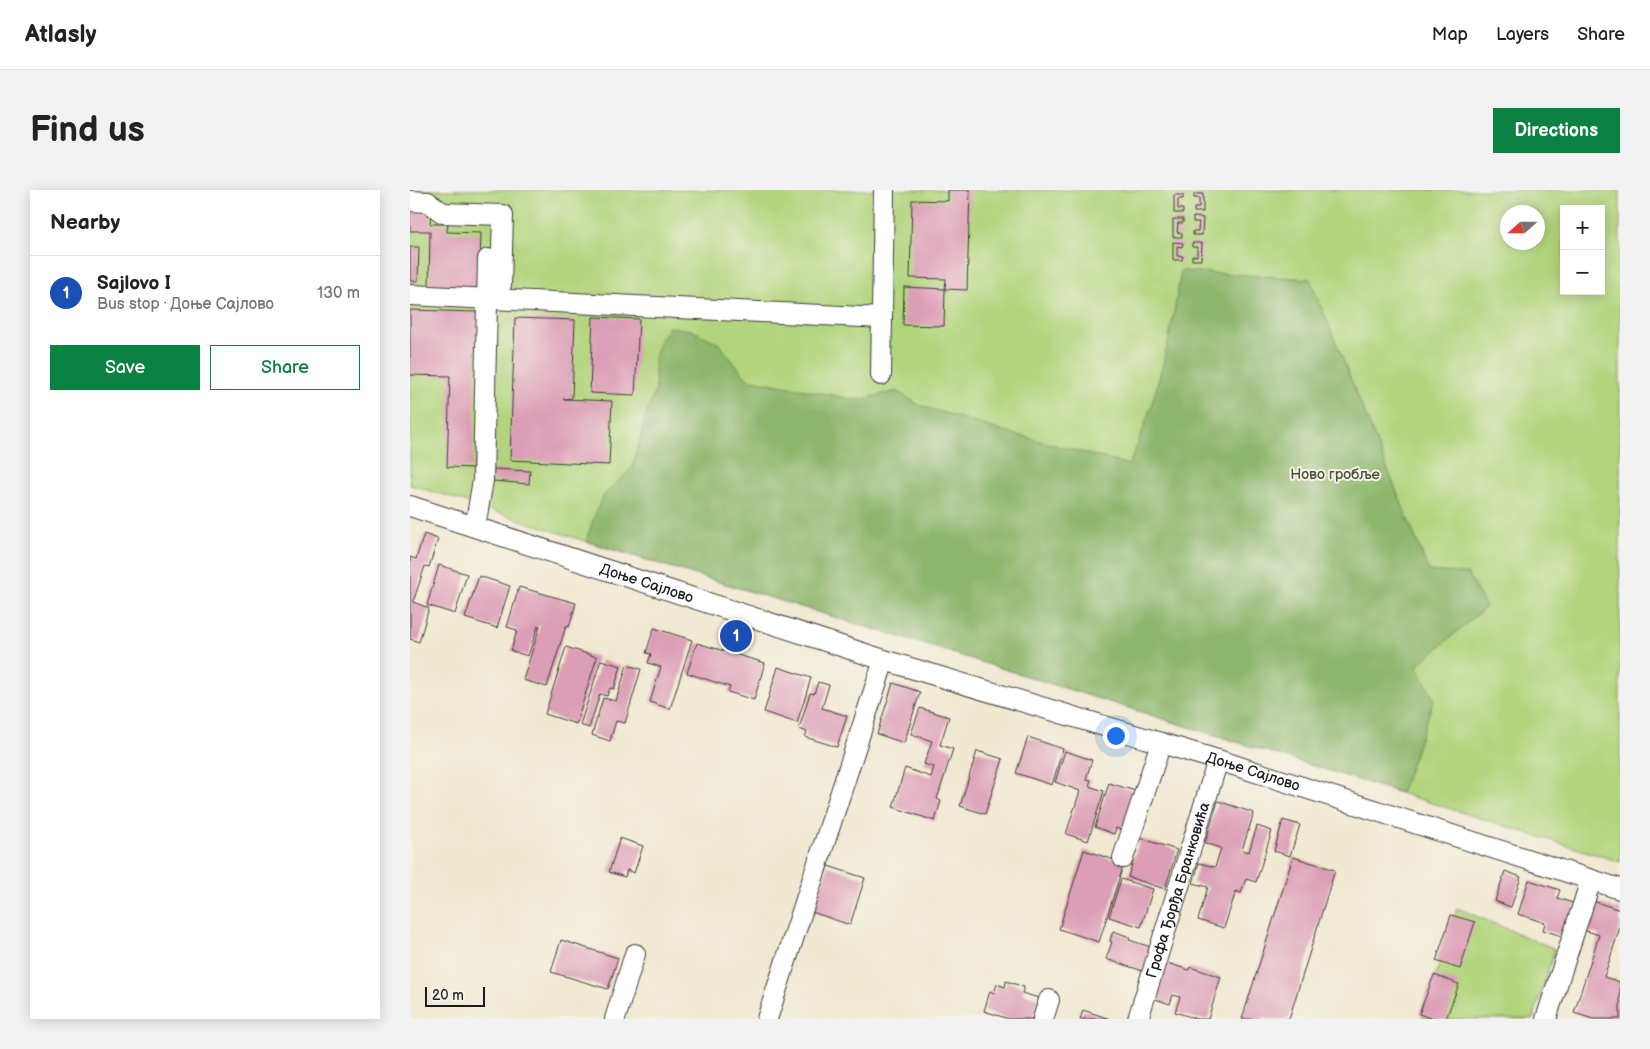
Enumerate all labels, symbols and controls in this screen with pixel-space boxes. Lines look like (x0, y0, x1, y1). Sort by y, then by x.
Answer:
text: Atlasly (25, 20, 96, 49)
text: Map (1432, 24, 1468, 45)
text: Layers (1496, 24, 1549, 45)
text: Share (1577, 24, 1625, 45)
button: Directions (1493, 108, 1620, 153)
text: Find us (30, 109, 145, 152)
north arrow (1500, 205, 1545, 250)
map controls (1560, 205, 1605, 295)
button: + (1560, 205, 1605, 250)
text: Nearby (50, 210, 120, 235)
button: − (1560, 250, 1605, 295)
text: Sajlovo I (97, 272, 171, 295)
text: 1 (63, 284, 69, 303)
text: 130 m (317, 284, 360, 303)
text: Bus stop · Доње Сајлово (97, 295, 274, 314)
button: Save (50, 345, 200, 390)
button: Share (210, 345, 360, 390)
park label: Ново гробље (1290, 465, 1380, 484)
street label: Доње Сајлово (598, 559, 696, 607)
pin: 1 (720, 617, 752, 655)
your location (1103, 723, 1129, 749)
street label: Доње Сајлово (1204, 748, 1303, 795)
street label: Грофа Ђорђа Бранковића (1142, 800, 1214, 980)
scale bar (425, 984, 485, 1007)
text: 20 m (432, 987, 464, 1004)

